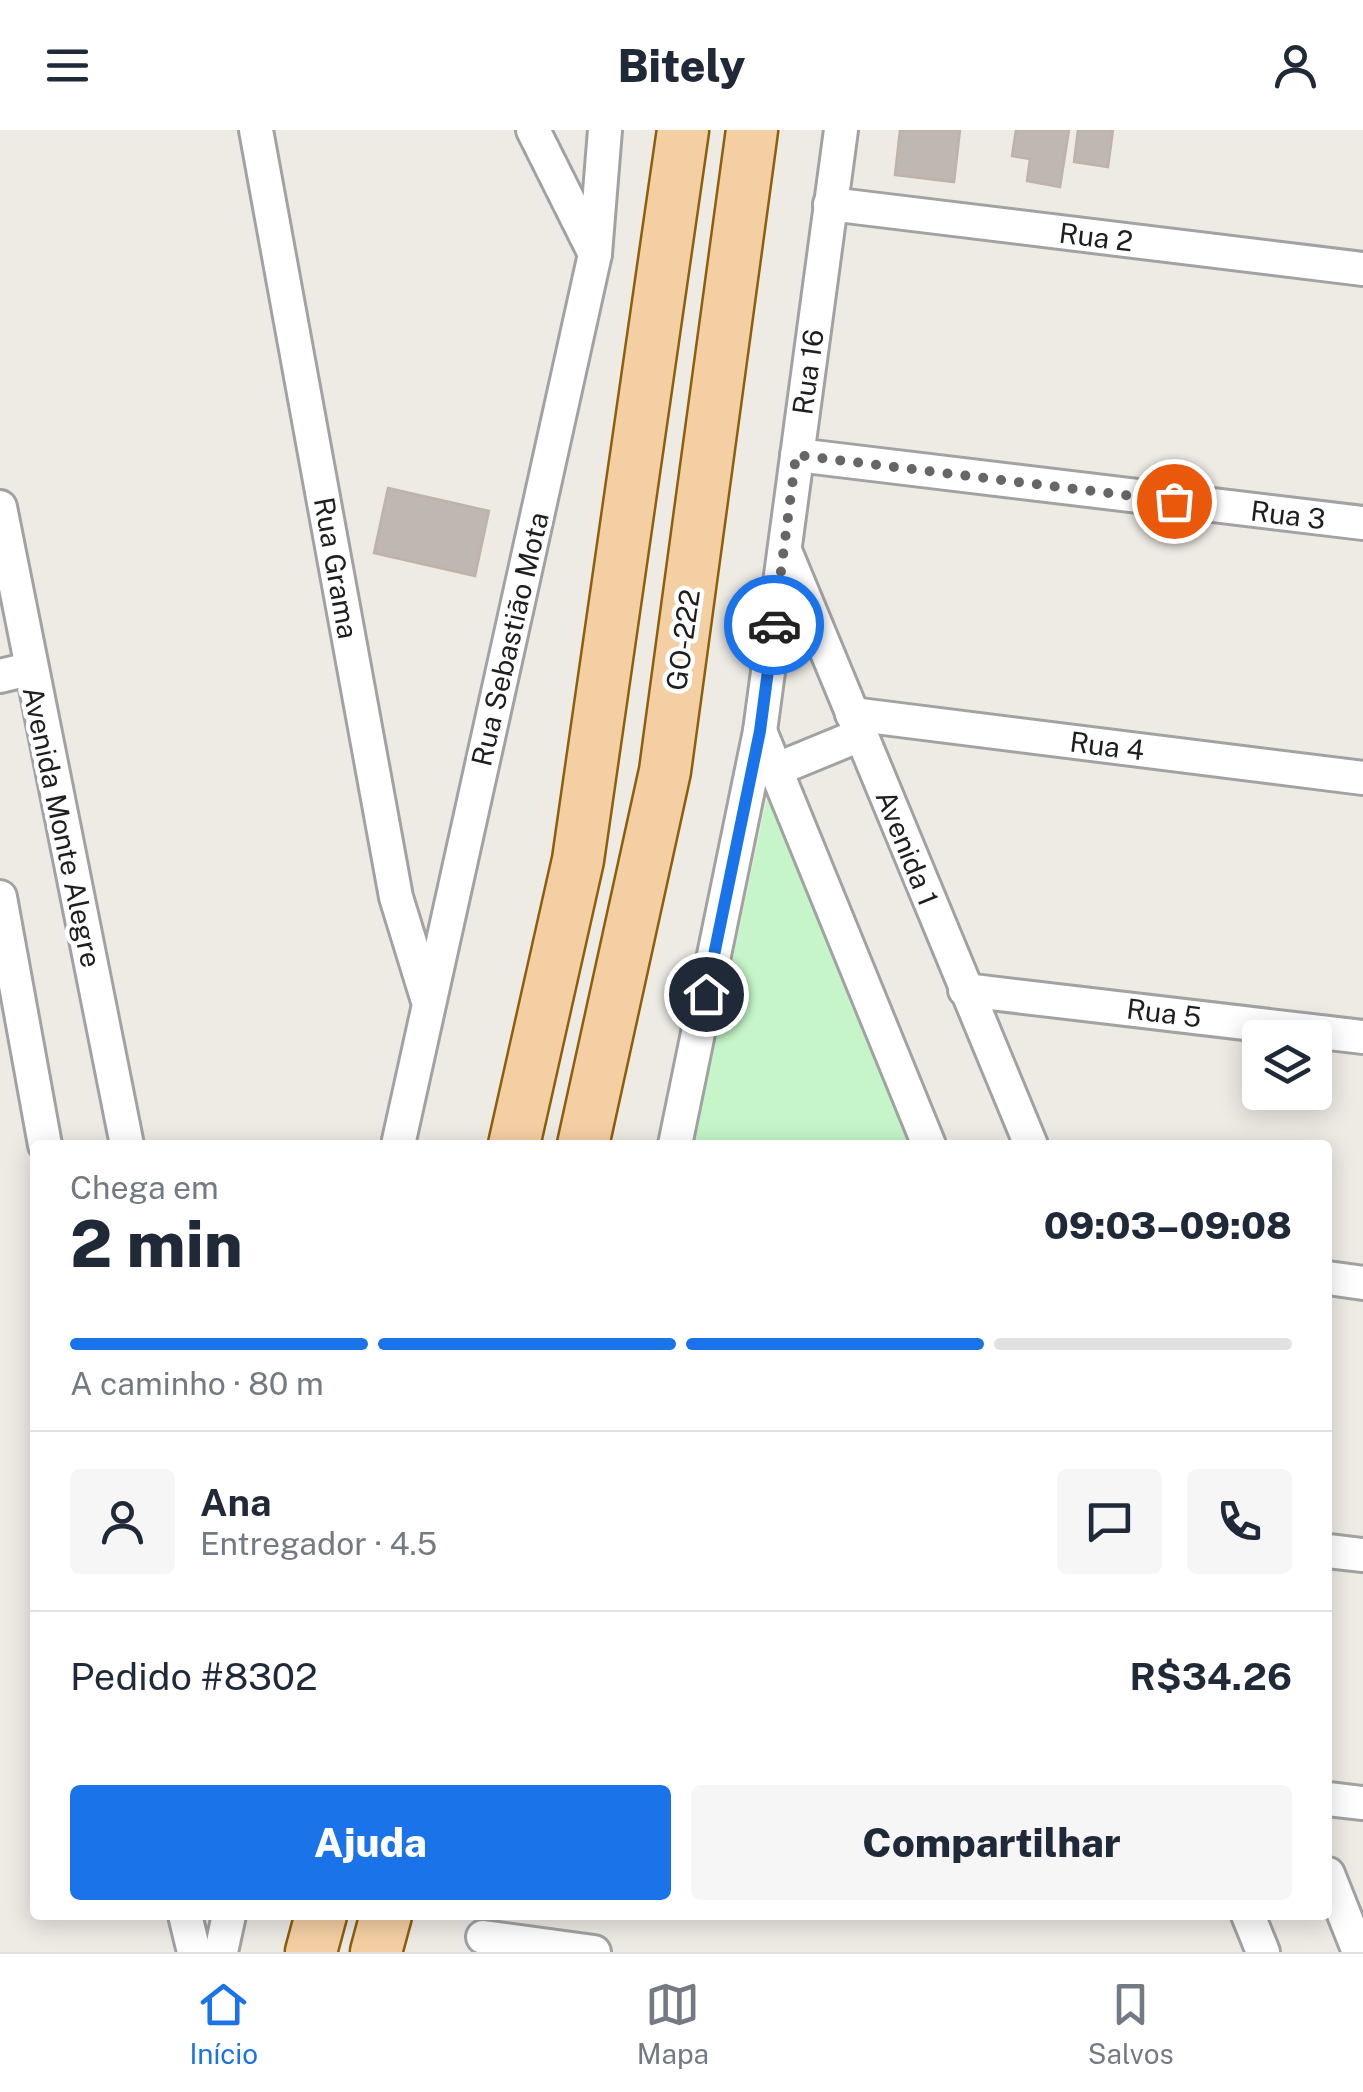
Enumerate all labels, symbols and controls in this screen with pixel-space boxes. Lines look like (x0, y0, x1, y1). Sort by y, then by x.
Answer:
icon: menu (40, 38, 95, 93)
icon: person (1268, 38, 1323, 93)
text: Bitely (617, 39, 746, 92)
street label: Rua 2 (1057, 216, 1135, 257)
street label: Rua 16 (785, 327, 830, 417)
pin (1132, 459, 1217, 544)
icon: bag (1147, 474, 1202, 529)
street label: Rua Grama (308, 494, 365, 641)
street label: Rua 3 (1249, 494, 1327, 535)
street label: Rua Sebastião Mota (464, 509, 555, 769)
courier (724, 575, 824, 675)
street label: GO-222 (659, 587, 706, 693)
icon: car (747, 598, 802, 653)
street label: Avenida Monte Alegre (17, 683, 108, 970)
street label: Rua 4 (1068, 725, 1146, 766)
street label: Avenida 1 (869, 785, 945, 910)
pin (664, 952, 749, 1037)
icon: home (679, 967, 734, 1022)
street label: Rua 5 (1125, 992, 1203, 1033)
map controls (1242, 1020, 1332, 1110)
button: layers (1242, 1020, 1332, 1110)
text: Chega em (70, 1169, 219, 1206)
text: 09:03–09:08 (1044, 1203, 1292, 1248)
text: 2 min (70, 1205, 243, 1282)
text: A caminho · 80 m (70, 1365, 324, 1402)
button: person (70, 1469, 175, 1574)
button: chat (1057, 1469, 1162, 1574)
button: phone (1187, 1469, 1292, 1574)
text: Ana (200, 1480, 272, 1525)
text: Entregador · 4.5 (200, 1525, 437, 1562)
text: Pedido #8302 (70, 1654, 318, 1699)
text: R$34.26 (1129, 1654, 1292, 1699)
button: Ajuda (70, 1785, 671, 1900)
button: Compartilhar (691, 1785, 1292, 1900)
tab: Início (189, 1977, 258, 2070)
tab: Mapa (637, 1977, 709, 2070)
tab: Salvos (1088, 1977, 1174, 2070)

